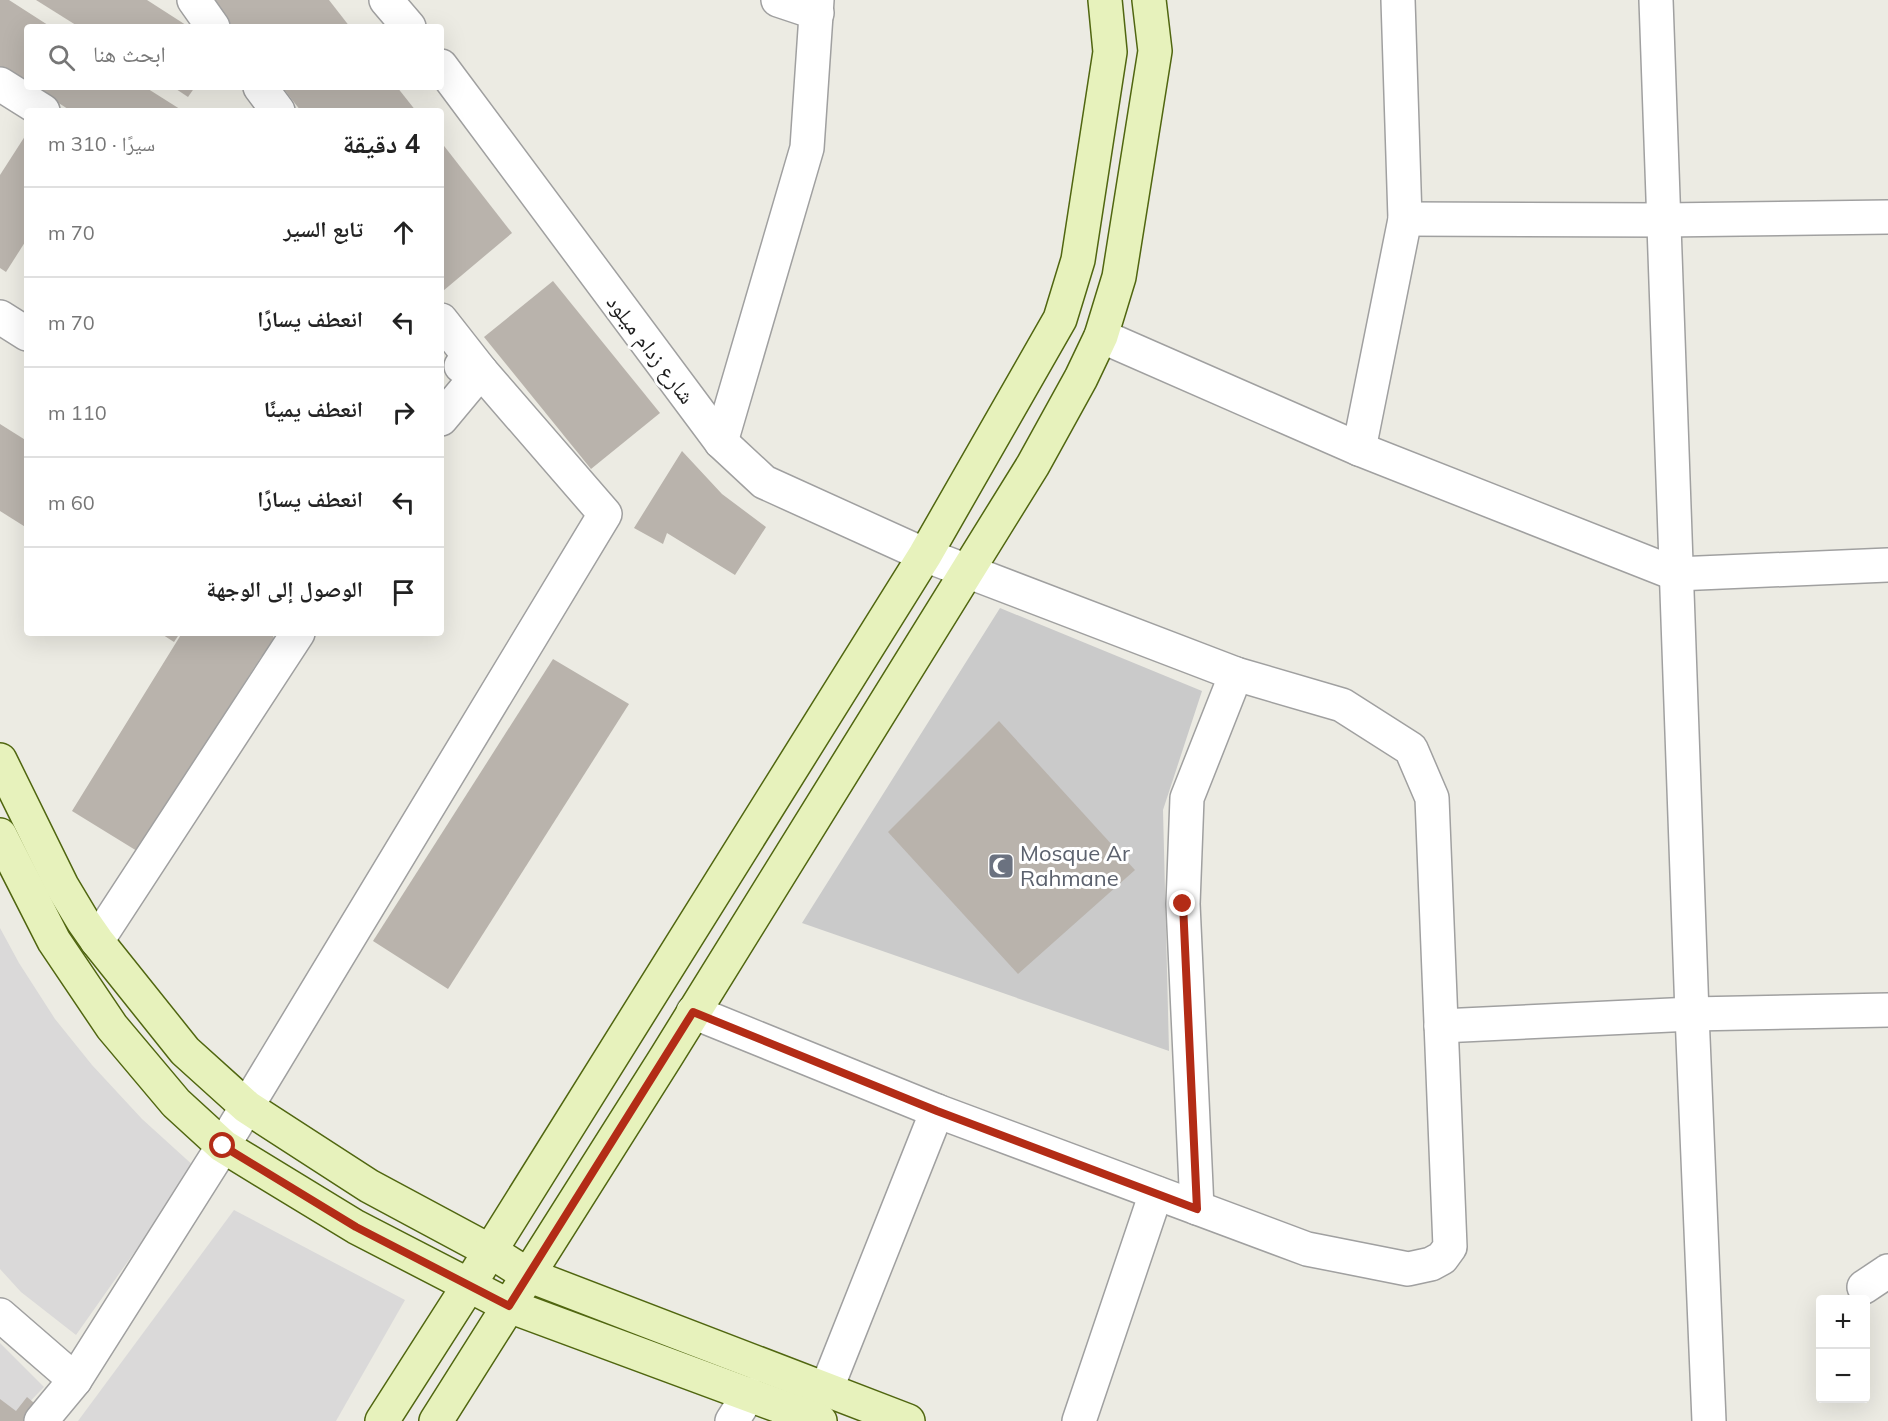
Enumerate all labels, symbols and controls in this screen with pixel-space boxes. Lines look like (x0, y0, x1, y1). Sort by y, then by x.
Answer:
search box (24, 24, 444, 90)
text: ابحث هنا (93, 40, 166, 68)
icon: search (45, 41, 78, 74)
text: 4 دقيقة (343, 127, 420, 160)
text: سيرًا · 310 m (48, 131, 155, 156)
text: تابع السير (284, 215, 363, 243)
icon: ahead (387, 216, 420, 249)
text: 70 m (48, 220, 95, 245)
street label: شارع زدام ميلود (600, 289, 701, 410)
text: انعطف يسارًا (257, 305, 363, 333)
icon: left (387, 306, 420, 339)
text: 70 m (48, 310, 95, 335)
text: انعطف يمينًا (264, 395, 363, 423)
icon: right (387, 396, 420, 429)
text: 110 m (48, 400, 107, 425)
text: انعطف يسارًا (257, 485, 363, 513)
icon: left (387, 486, 420, 519)
text: 60 m (48, 490, 95, 515)
text: الوصول إلى الوجهة (206, 575, 363, 603)
icon: arrive (387, 576, 420, 609)
place label: Mosque Ar Rahmane (1020, 839, 1130, 892)
mosque icon: Mosque Ar Rahmane (986, 851, 1016, 881)
route end (1169, 890, 1195, 916)
route start (209, 1132, 235, 1158)
map controls (1816, 1295, 1870, 1403)
button: + (1816, 1295, 1870, 1349)
button: − (1816, 1349, 1870, 1403)

